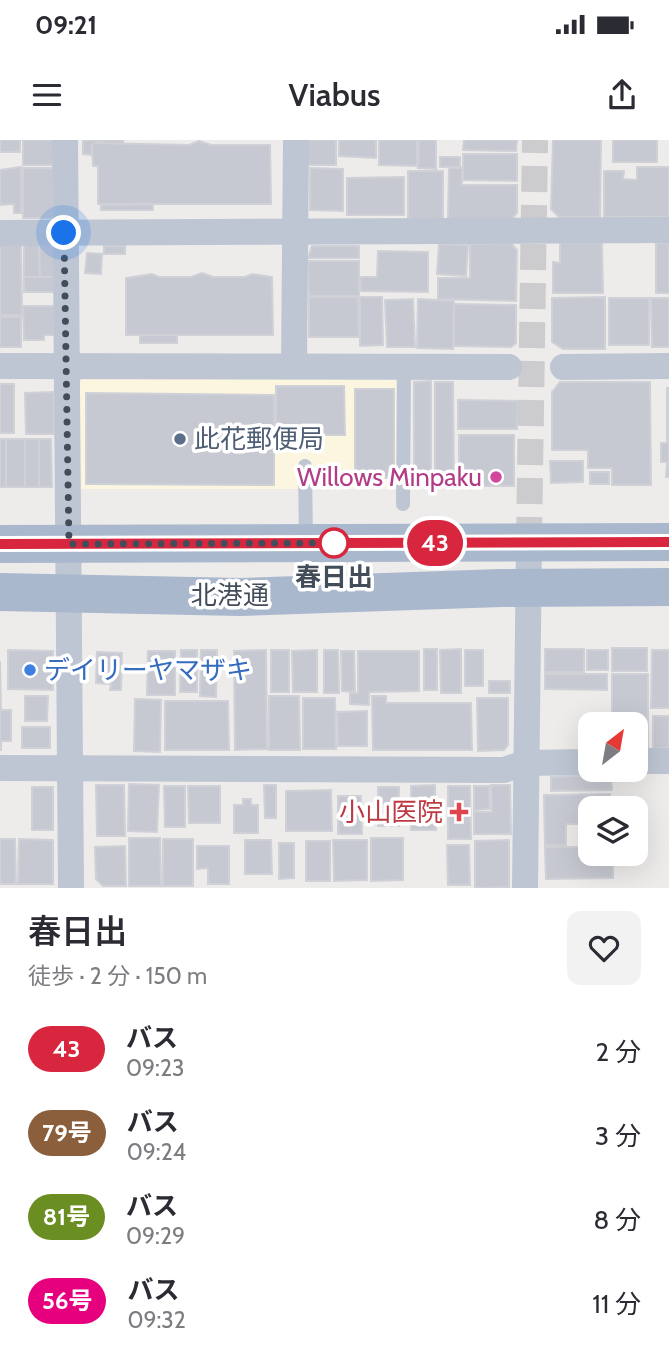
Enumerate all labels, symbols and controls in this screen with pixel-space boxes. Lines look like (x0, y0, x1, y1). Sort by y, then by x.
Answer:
text: 09:21 (35, 9, 97, 41)
text: Viabus (288, 75, 381, 114)
icon: menu (28, 76, 66, 114)
icon: share (603, 76, 641, 114)
your location (46, 215, 81, 250)
place label: 此花郵便局 (194, 423, 324, 455)
marker: 此花郵便局 (172, 431, 188, 447)
place label: Willows Minpaku (297, 461, 482, 493)
marker: Willows Minpaku (488, 469, 504, 485)
line badge: 43 (404, 520, 466, 566)
marker: 春日出 (319, 528, 349, 558)
text: 43 (421, 528, 449, 557)
place label: 春日出 (295, 561, 373, 593)
street label: 北港通 (191, 579, 269, 611)
place label: デイリーヤマザキ (44, 654, 252, 686)
marker: デイリーヤマザキ (22, 662, 38, 678)
north arrow (578, 712, 648, 782)
map controls (578, 712, 648, 866)
place label: 小山医院 (339, 796, 443, 828)
button: layers (578, 796, 648, 866)
marker: 小山医院 (449, 802, 469, 822)
text: 春日出 (28, 911, 127, 951)
button: heart (567, 911, 641, 985)
text: 徒歩 · 2 分 · 150 m (28, 962, 207, 990)
text: バス (126, 1022, 178, 1054)
text: 43 (53, 1034, 80, 1063)
text: 2 分 (596, 1036, 641, 1068)
text: 09:23 (126, 1054, 184, 1082)
text: バス (127, 1106, 179, 1138)
text: 79号 (42, 1118, 92, 1147)
text: 3 分 (595, 1120, 641, 1152)
text: 09:24 (127, 1138, 186, 1166)
text: バス (126, 1190, 178, 1222)
text: 81号 (43, 1202, 90, 1231)
text: 8 分 (593, 1204, 641, 1236)
text: 09:29 (126, 1222, 185, 1250)
text: バス (127, 1274, 179, 1306)
text: 56号 (42, 1286, 92, 1315)
text: 11 分 (592, 1288, 641, 1320)
text: 09:32 (127, 1306, 186, 1334)

